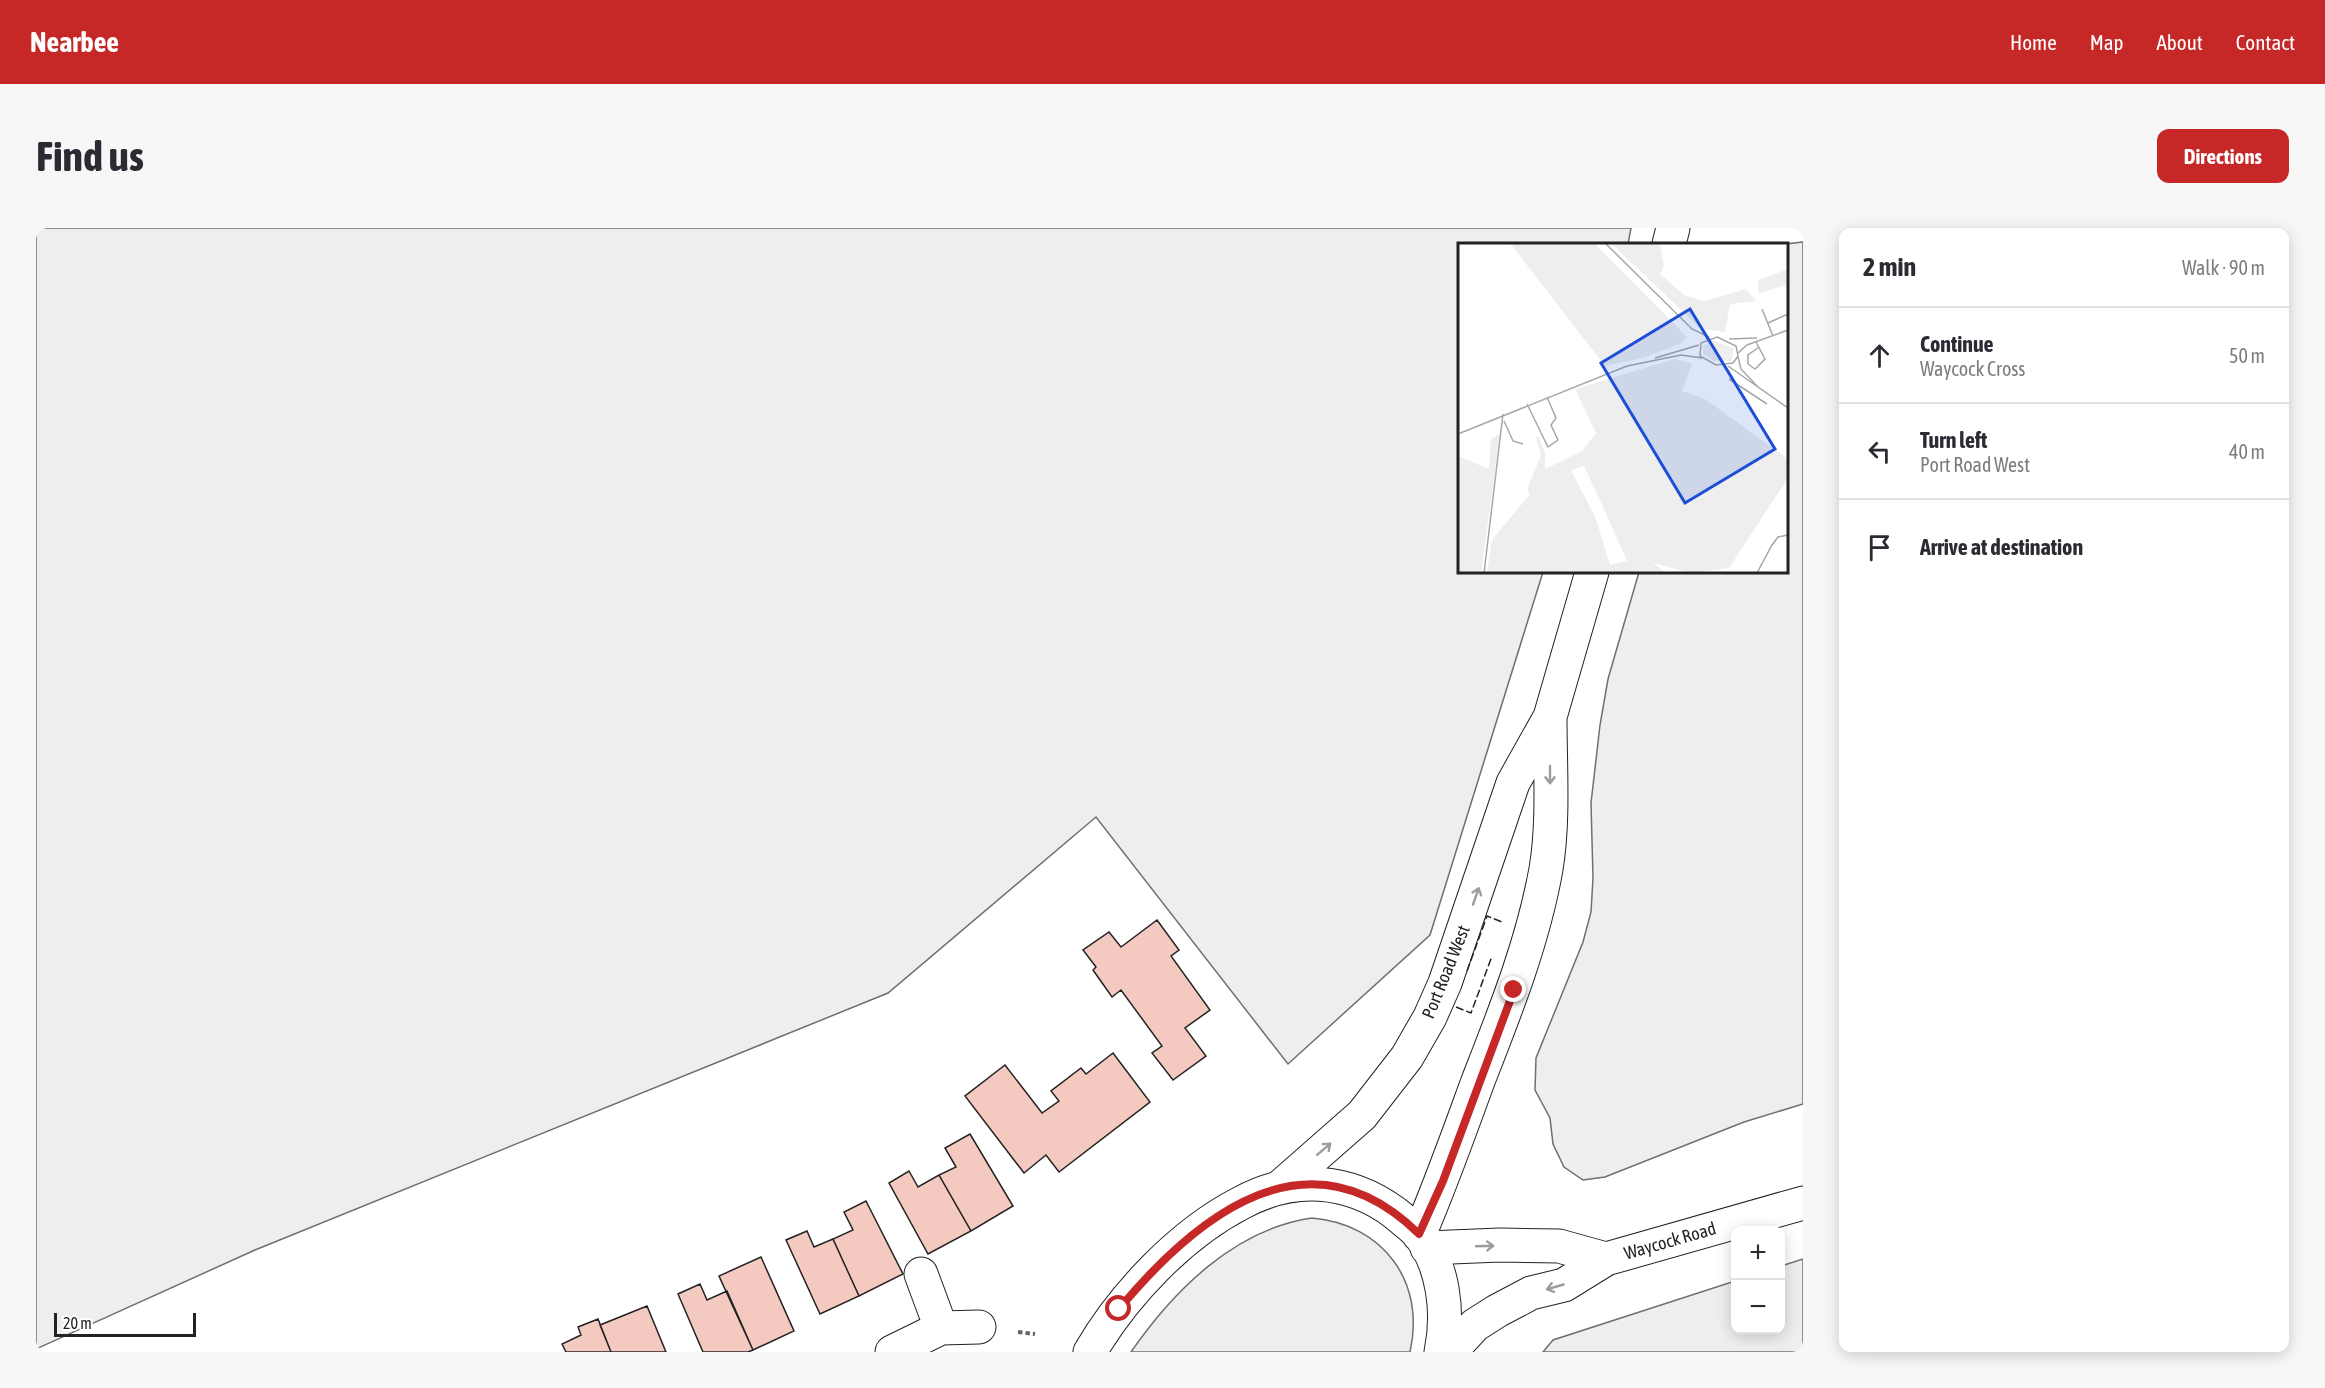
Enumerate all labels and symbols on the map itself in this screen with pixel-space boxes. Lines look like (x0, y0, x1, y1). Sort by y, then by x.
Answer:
inset map (1458, 243, 1788, 573)
one-way arrow (1544, 765, 1556, 785)
one-way arrow (1471, 887, 1482, 906)
street label: Port Road West (1417, 922, 1474, 1022)
route end (1500, 976, 1526, 1002)
one-way arrow (1316, 1142, 1331, 1156)
street label: Waycock Road (1621, 1217, 1718, 1264)
one-way arrow (1475, 1240, 1495, 1251)
one-way arrow (1545, 1282, 1564, 1293)
route start (1105, 1295, 1131, 1321)
scale bar (54, 1310, 196, 1338)

